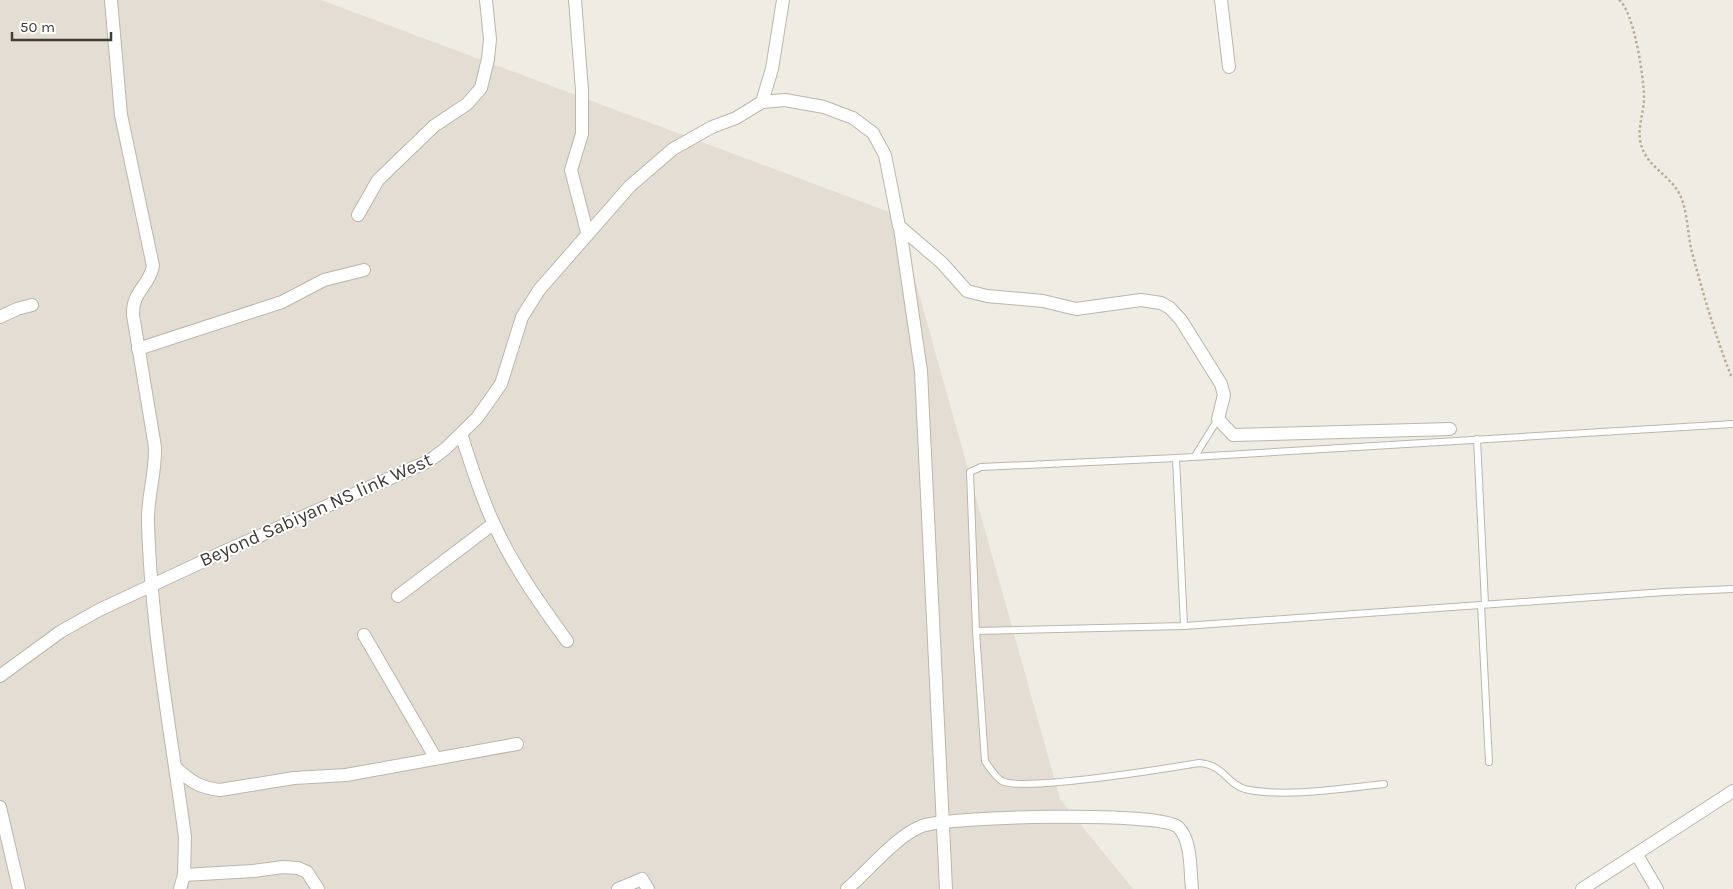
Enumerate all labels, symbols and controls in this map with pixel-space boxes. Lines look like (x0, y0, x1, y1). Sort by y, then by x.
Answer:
scale bar (12, 10, 111, 42)
text: 50 m (20, 18, 55, 36)
street label: Beyond Sabiyan NS link West (196, 449, 436, 571)

